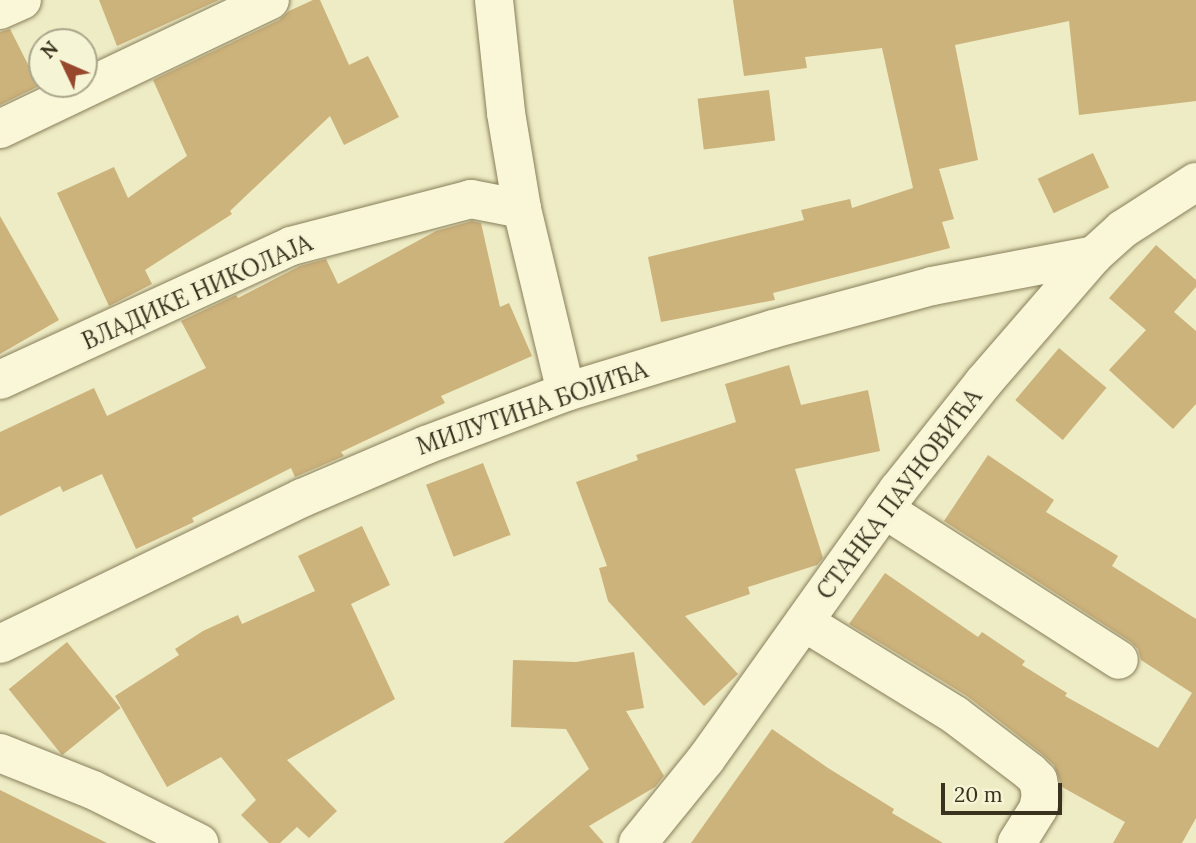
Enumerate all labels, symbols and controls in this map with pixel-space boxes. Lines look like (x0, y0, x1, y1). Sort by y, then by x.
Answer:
north arrow (28, 28, 98, 98)
text: N (36, 36, 63, 63)
street label: ВЛАДИКЕ НИКОЛАЈА (78, 228, 316, 356)
street label: МИЛУТИНА БОЈИЋА (413, 355, 651, 461)
street label: СТАНКА ПАУНОВИЋА (810, 383, 988, 605)
scale bar (944, 770, 1065, 814)
text: 20 m (954, 781, 1003, 808)

